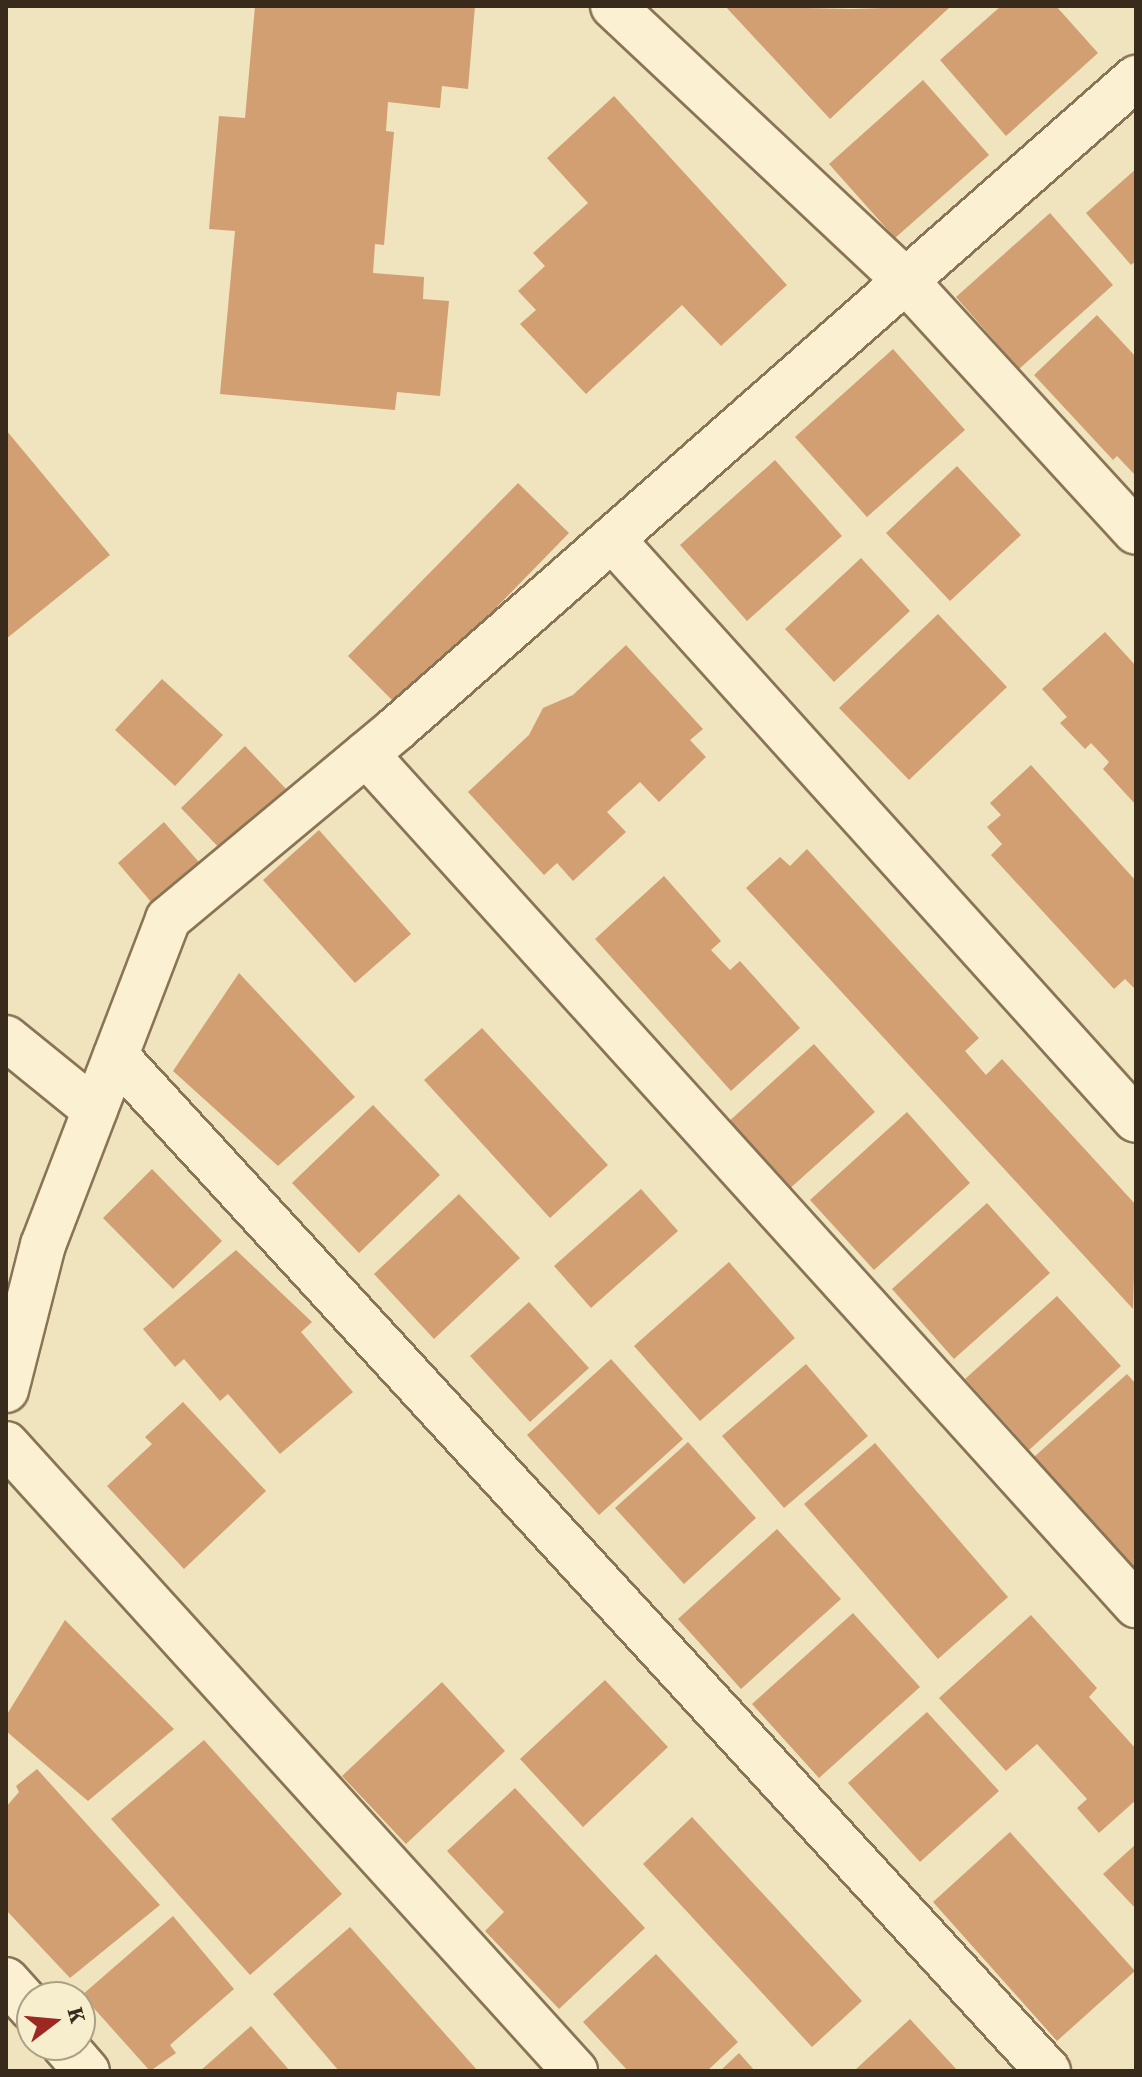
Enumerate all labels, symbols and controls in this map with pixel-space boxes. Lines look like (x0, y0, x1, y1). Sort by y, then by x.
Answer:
north arrow (16, 1981, 96, 2061)
text: K (61, 2003, 94, 2026)

